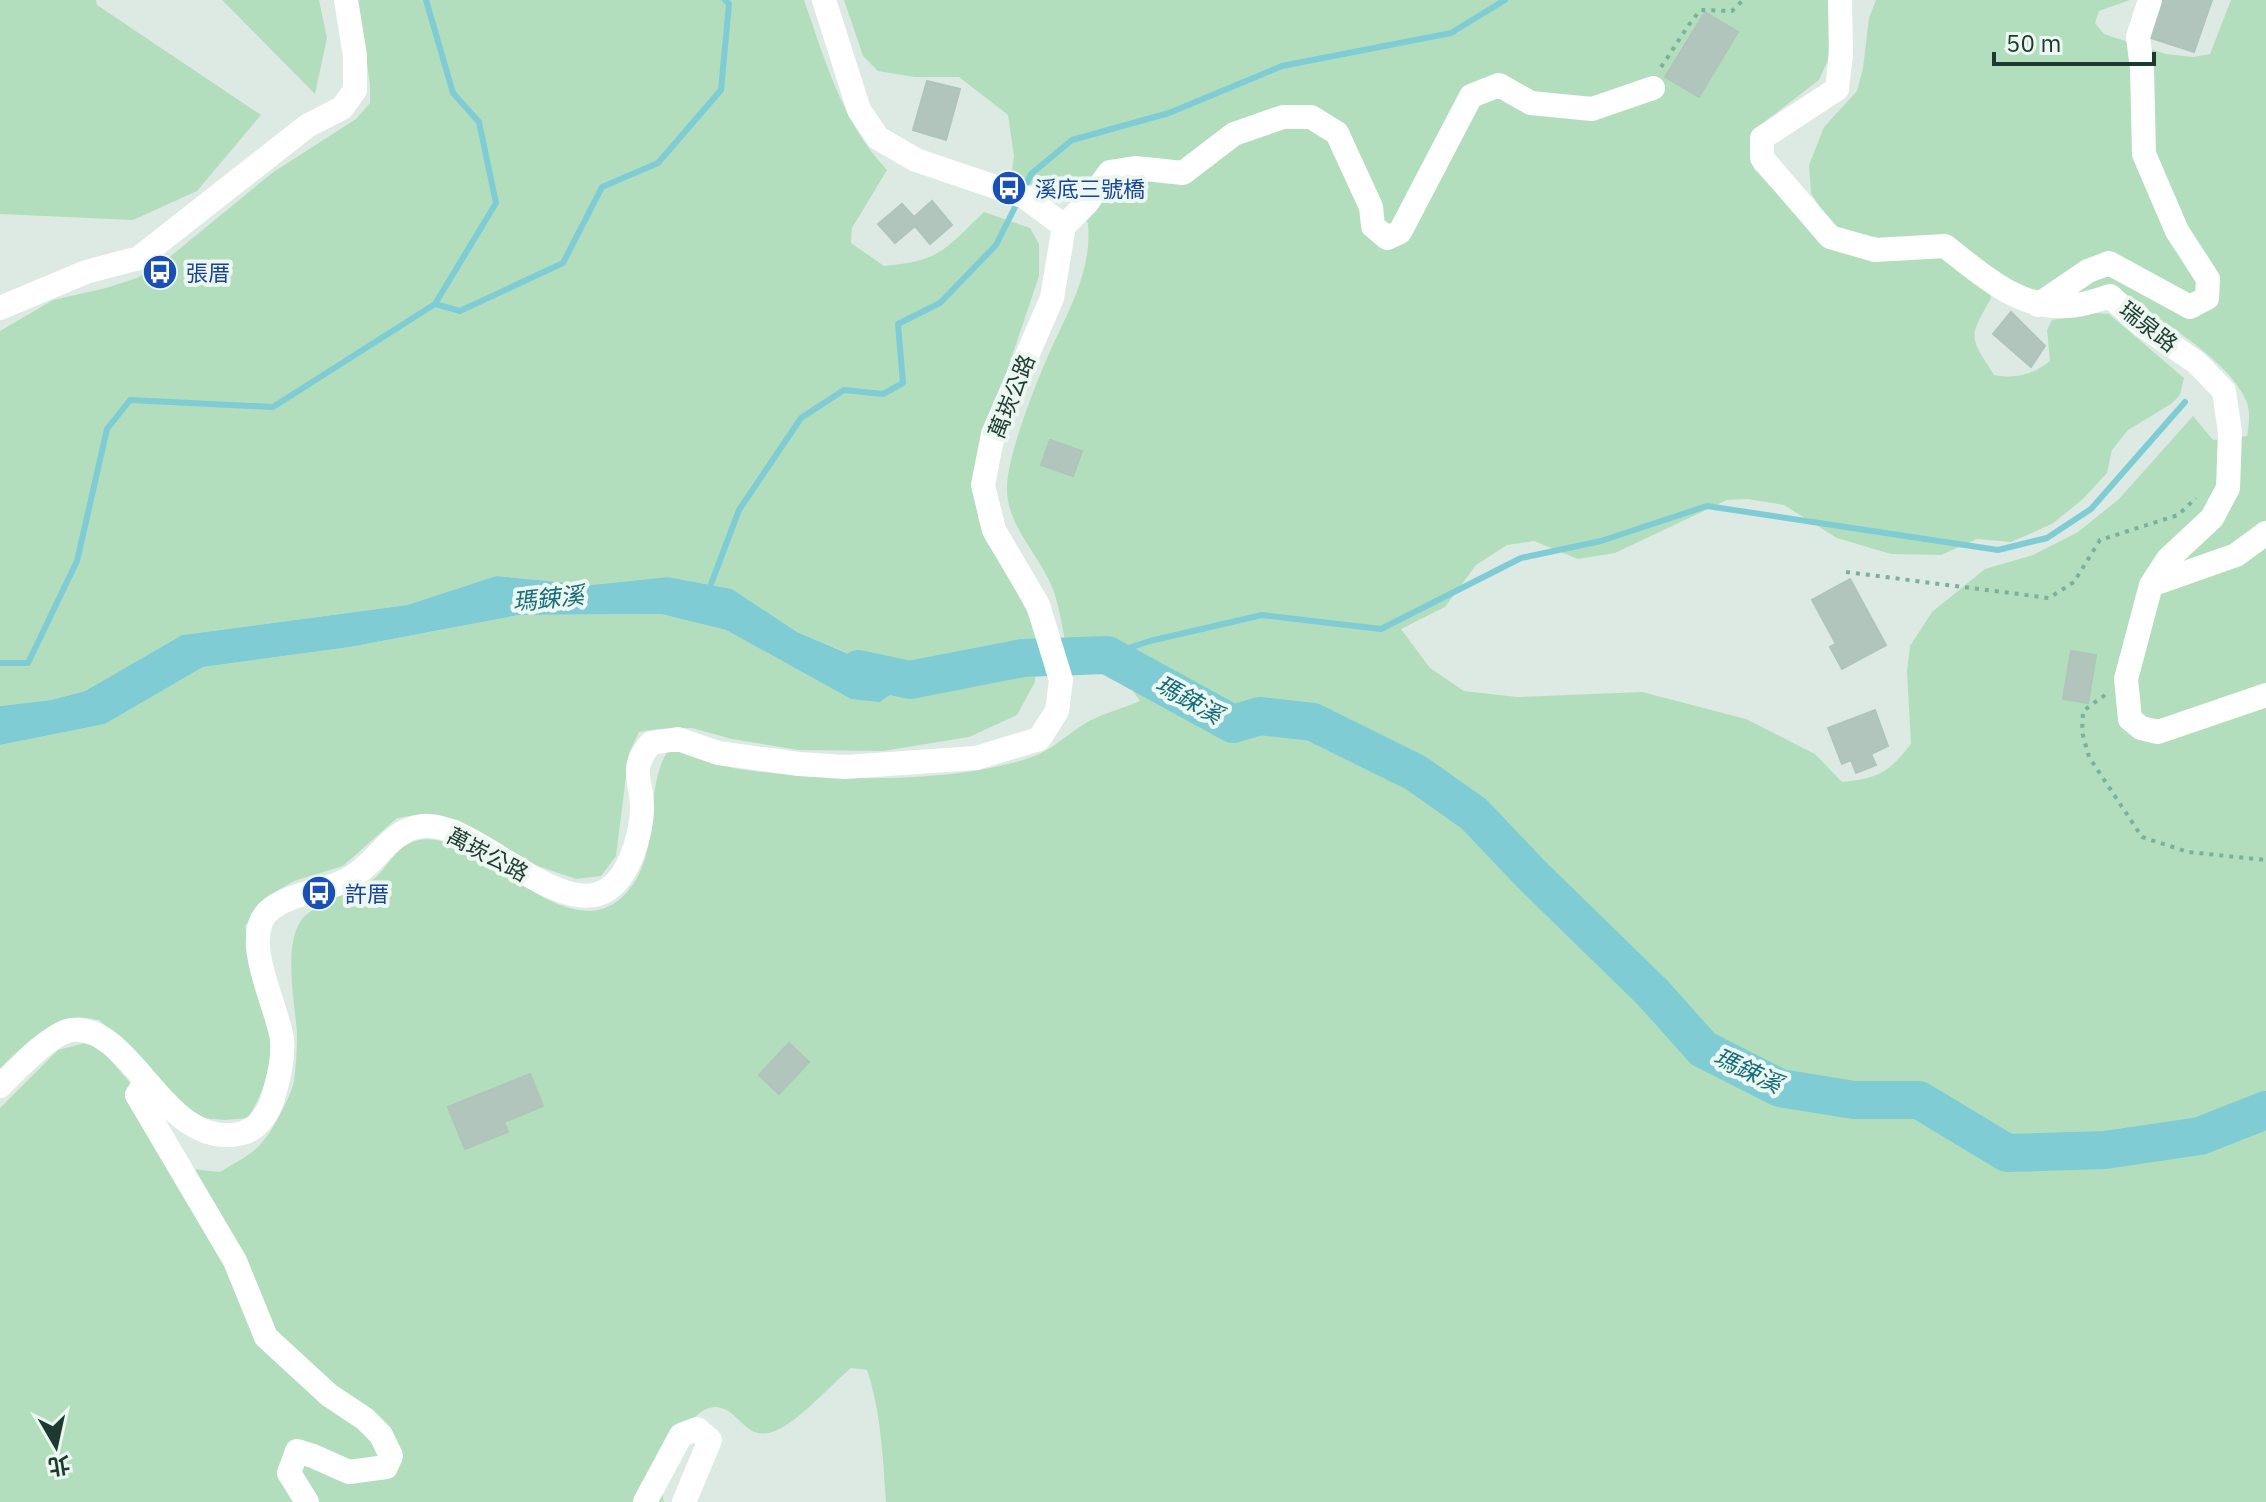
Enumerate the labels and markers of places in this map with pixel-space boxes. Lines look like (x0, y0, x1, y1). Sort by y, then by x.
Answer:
bus stop icon: 溪底三號橋 (990, 169, 1028, 207)
place label: 溪底三號橋 (1035, 174, 1145, 203)
bus stop icon: 張厝 (141, 253, 179, 291)
place label: 張厝 (186, 258, 230, 287)
bus stop icon: 許厝 (300, 874, 338, 912)
place label: 許厝 (345, 879, 389, 908)

